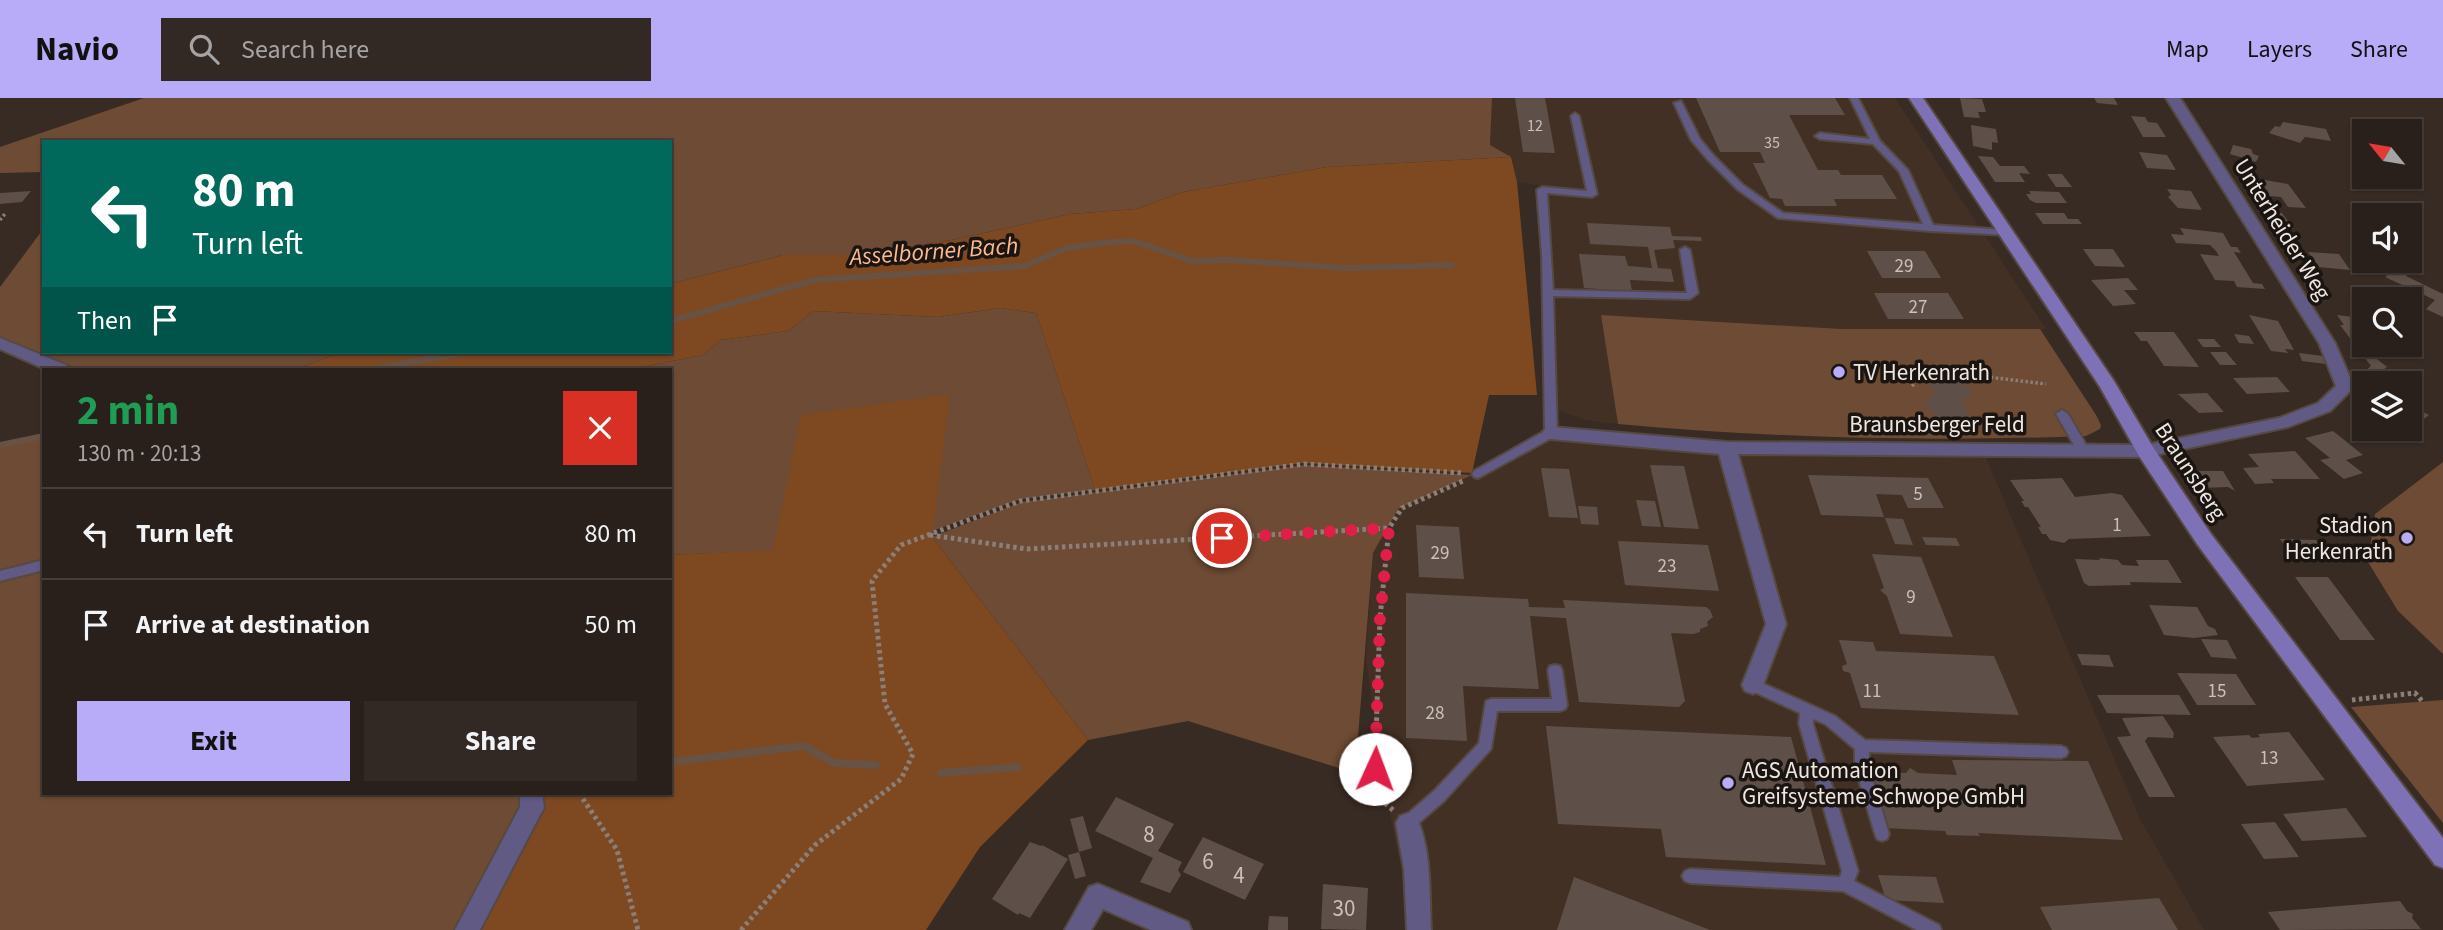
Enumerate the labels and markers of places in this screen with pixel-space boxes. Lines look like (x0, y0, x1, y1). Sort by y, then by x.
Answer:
place label: TV Herkenrath (1853, 356, 1990, 389)
marker: TV Herkenrath (1831, 364, 1847, 380)
pin (1192, 508, 1252, 568)
place label: Stadion Herkenrath (2285, 509, 2393, 568)
marker: Stadion Herkenrath (2399, 530, 2415, 546)
place label: AGS Automation Greifsysteme Schwope GmbH (1742, 754, 2025, 813)
marker: AGS Automation Greifsysteme Schwope GmbH (1720, 775, 1736, 791)

